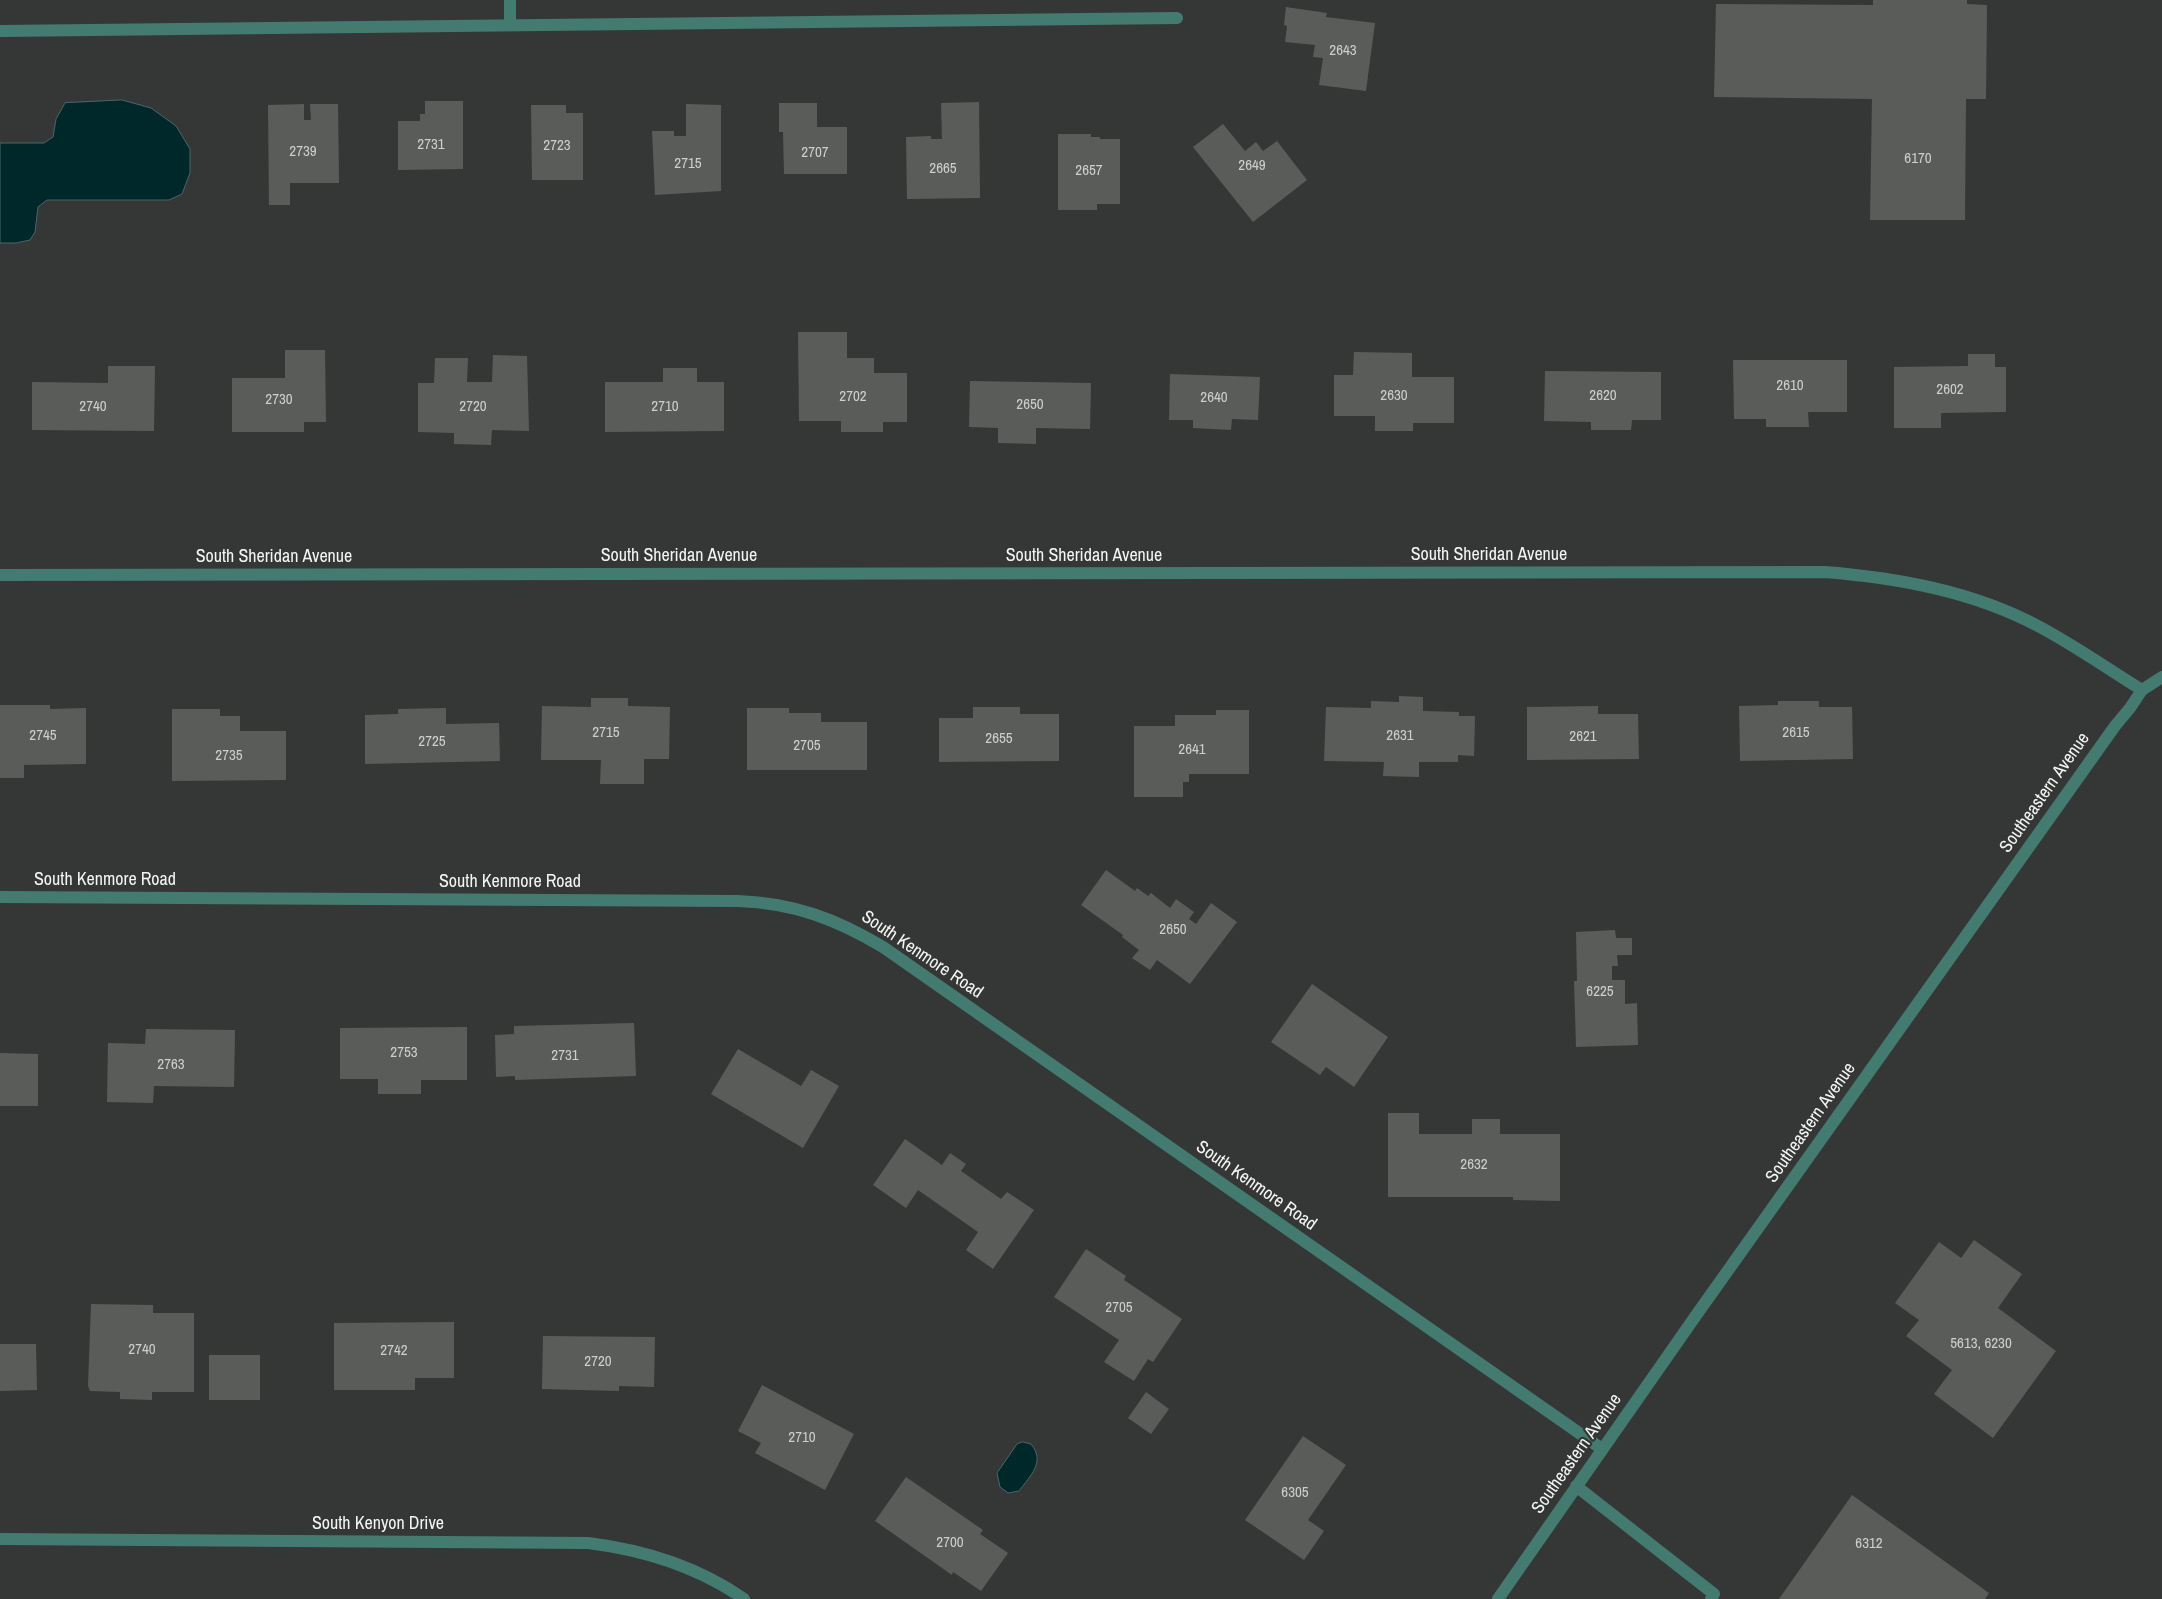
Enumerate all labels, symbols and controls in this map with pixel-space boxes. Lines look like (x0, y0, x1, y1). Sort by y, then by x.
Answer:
house number: 2643 (1329, 42, 1357, 60)
house number: 2731 (417, 136, 445, 154)
house number: 2723 (543, 137, 571, 155)
house number: 2739 (289, 143, 317, 161)
house number: 2707 (801, 144, 829, 162)
house number: 6170 (1904, 150, 1932, 168)
house number: 2715 (674, 155, 702, 173)
house number: 2649 (1238, 157, 1266, 175)
house number: 2665 (929, 160, 957, 178)
house number: 2657 (1075, 162, 1103, 180)
house number: 2610 (1776, 377, 1804, 395)
house number: 2602 (1936, 381, 1964, 399)
house number: 2630 (1380, 387, 1408, 405)
house number: 2620 (1589, 387, 1617, 405)
house number: 2702 (839, 388, 867, 406)
house number: 2640 (1200, 389, 1228, 407)
house number: 2730 (265, 391, 293, 409)
house number: 2650 (1016, 396, 1044, 414)
house number: 2740 (79, 398, 107, 416)
house number: 2720 (459, 398, 487, 416)
house number: 2710 (651, 398, 679, 416)
street label: South Sheridan Avenue (1411, 544, 1567, 566)
street label: South Sheridan Avenue (601, 545, 757, 567)
street label: South Sheridan Avenue (1006, 545, 1162, 567)
street label: South Sheridan Avenue (196, 546, 352, 568)
house number: 2715 (592, 724, 620, 742)
house number: 2615 (1782, 724, 1810, 742)
house number: 2745 (29, 727, 57, 745)
house number: 2631 (1386, 727, 1414, 745)
house number: 2621 (1569, 728, 1597, 746)
street label: Southeastern Avenue (1996, 729, 2094, 857)
house number: 2655 (985, 730, 1013, 748)
house number: 2725 (418, 733, 446, 751)
house number: 2705 (793, 737, 821, 755)
house number: 2641 (1178, 741, 1206, 759)
house number: 2735 (215, 747, 243, 765)
street label: South Kenmore Road (34, 869, 176, 891)
street label: South Kenmore Road (439, 871, 581, 893)
street label: South Kenmore Road (857, 906, 987, 1004)
house number: 2650 (1159, 921, 1187, 939)
house number: 6225 (1586, 983, 1614, 1001)
house number: 2753 (390, 1044, 418, 1062)
house number: 2731 (551, 1047, 579, 1065)
house number: 2763 (157, 1056, 185, 1074)
street label: Southeastern Avenue (1762, 1059, 1860, 1187)
street label: South Kenmore Road (1192, 1136, 1320, 1236)
house number: 2632 (1460, 1156, 1488, 1174)
house number: 2705 (1105, 1299, 1133, 1317)
house number: 5613, 6230 (1950, 1335, 2012, 1353)
house number: 2740 (128, 1341, 156, 1359)
house number: 2742 (380, 1342, 408, 1360)
house number: 2720 (584, 1353, 612, 1371)
street label: Southeastern Avenue (1528, 1390, 1626, 1518)
house number: 2710 (788, 1429, 816, 1447)
house number: 6305 (1281, 1484, 1309, 1502)
street label: South Kenyon Drive (312, 1513, 444, 1535)
house number: 2700 (936, 1534, 964, 1552)
house number: 6312 (1855, 1535, 1883, 1553)

